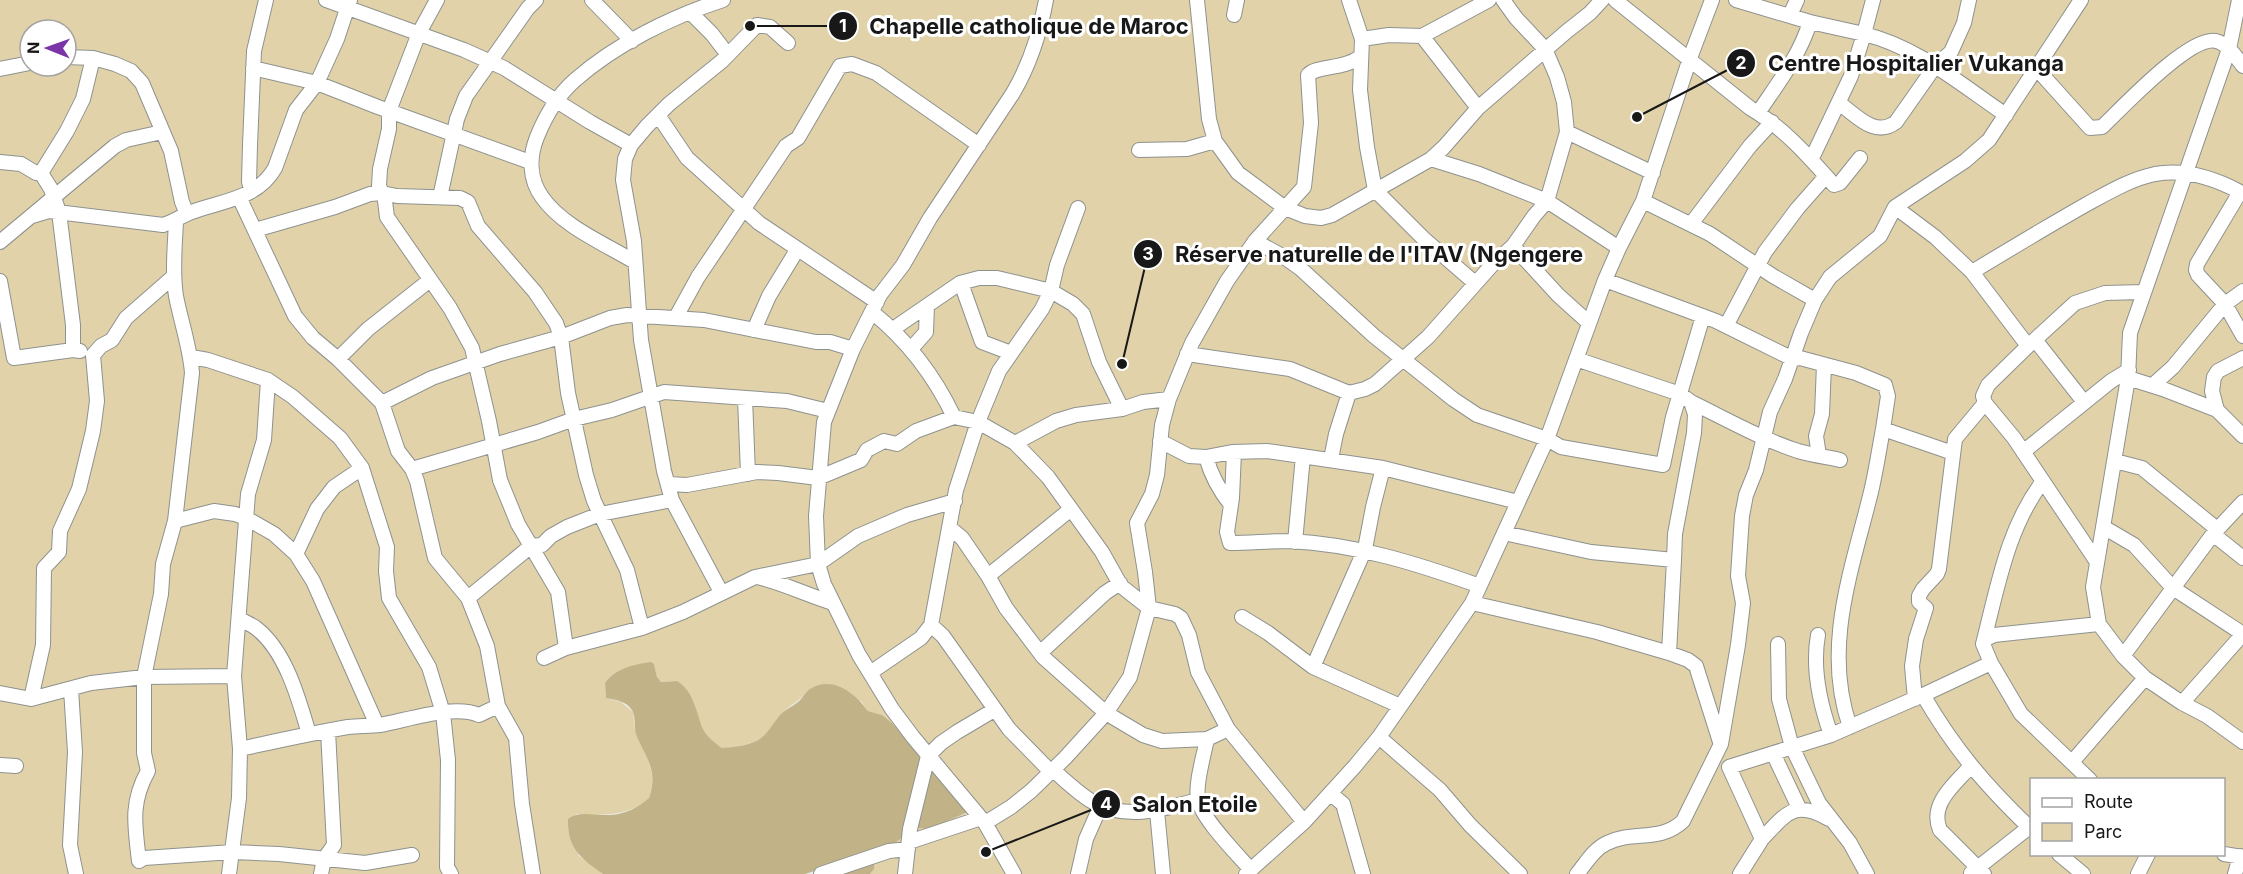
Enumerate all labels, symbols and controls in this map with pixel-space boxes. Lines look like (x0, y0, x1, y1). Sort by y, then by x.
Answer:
callout: Chapelle catholique de Maroc (828, 6, 1201, 46)
text: Chapelle catholique de Maroc (869, 13, 1189, 39)
text: 1 (839, 15, 847, 36)
north arrow (18, 18, 78, 78)
text: N (23, 41, 43, 54)
callout: Centre Hospitalier Vukanga (1726, 43, 2076, 83)
text: Centre Hospitalier Vukanga (1768, 50, 2064, 76)
text: 2 (1735, 52, 1747, 73)
callout: Réserve naturelle de l'ITAV (Ngengere (1133, 234, 1596, 274)
text: Réserve naturelle de l'ITAV (Ngengere (1175, 241, 1583, 267)
text: 3 (1142, 243, 1154, 264)
legend (2030, 778, 2225, 856)
callout: Salon Etoile (1091, 784, 1270, 824)
text: Salon Etoile (1132, 791, 1258, 817)
text: Route (2084, 791, 2133, 812)
text: 4 (1100, 793, 1112, 814)
text: Parc (2084, 821, 2122, 842)

